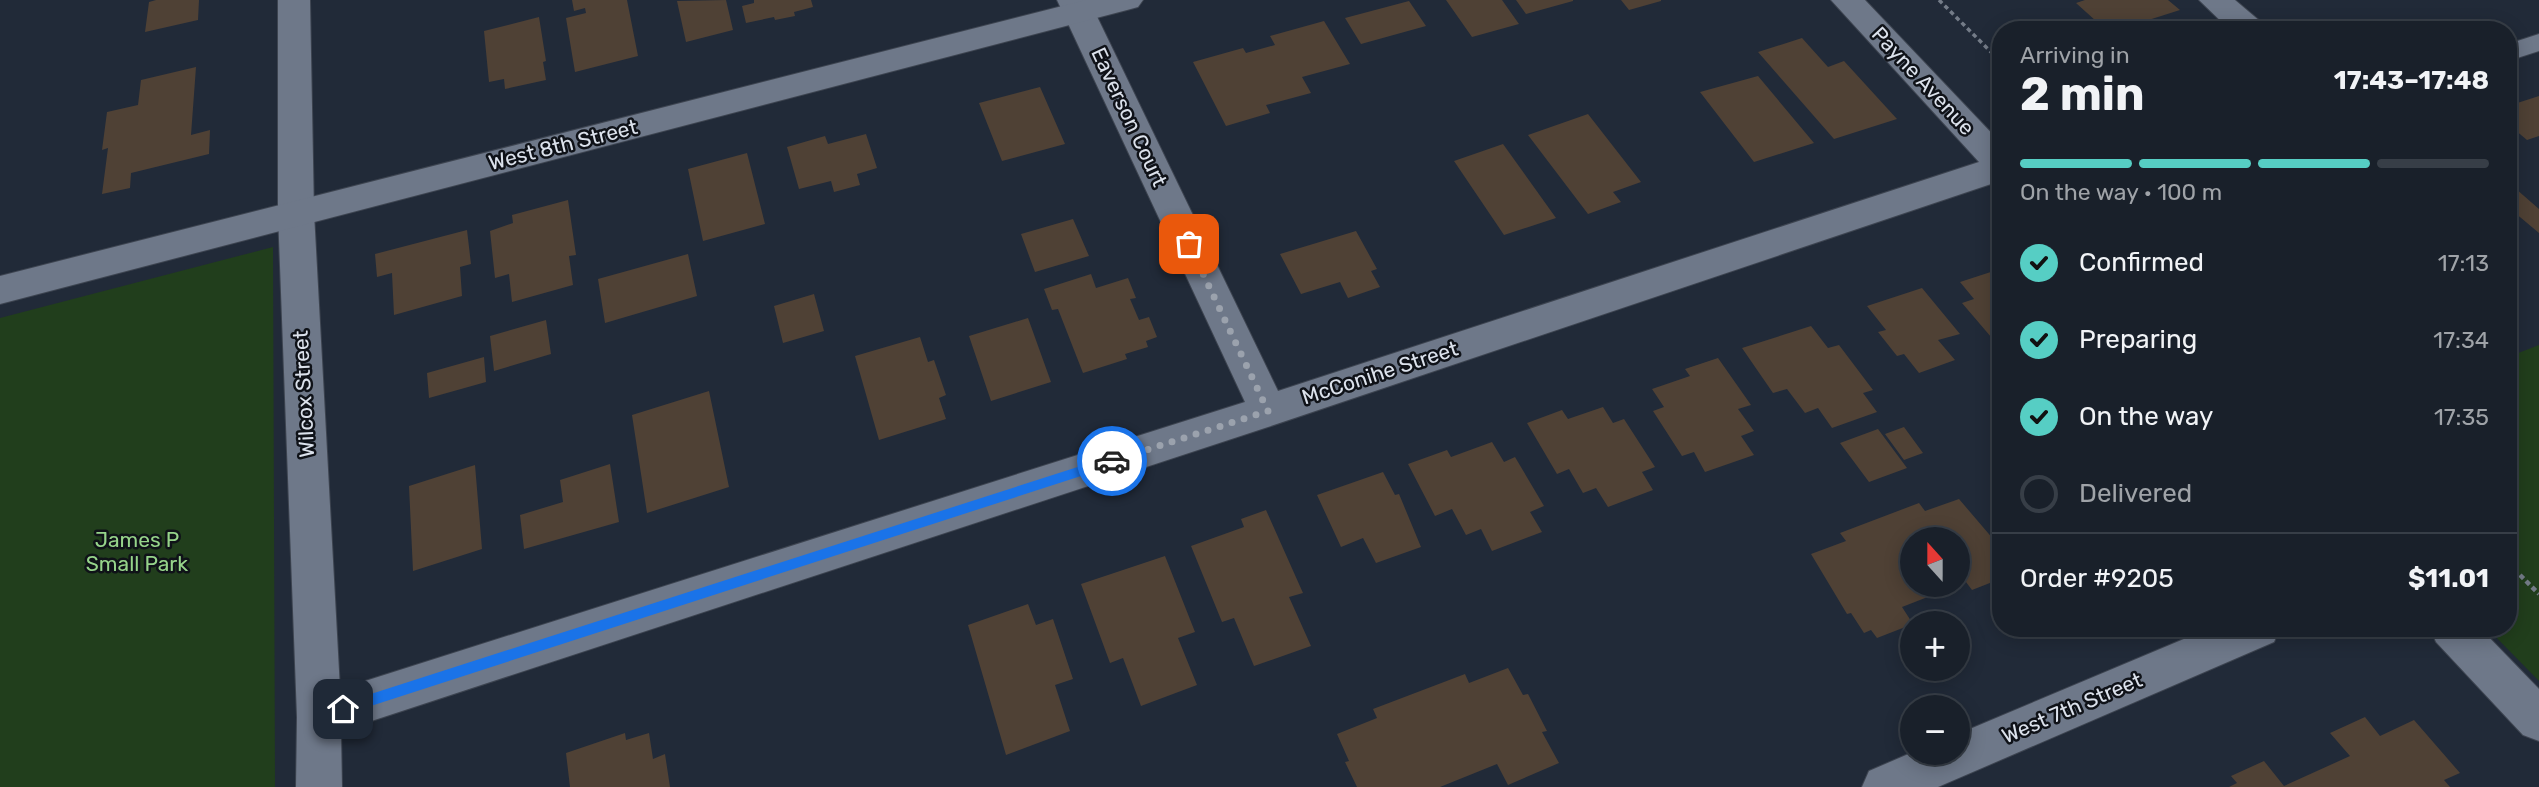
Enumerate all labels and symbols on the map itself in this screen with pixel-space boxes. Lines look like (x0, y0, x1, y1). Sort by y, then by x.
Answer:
street label: Payne Avenue (1867, 21, 1980, 140)
street label: Eaverson Court (1086, 43, 1173, 190)
street label: West 8th Street (486, 114, 640, 175)
pin (1159, 214, 1219, 274)
street label: Wilcox Street (288, 330, 319, 458)
street label: McConihe Street (1299, 336, 1461, 410)
courier (1077, 426, 1147, 496)
park label: James P Small Park (86, 527, 188, 576)
north arrow (1900, 527, 1970, 597)
street label: West 7th Street (1998, 667, 2146, 748)
pin (313, 679, 373, 739)

